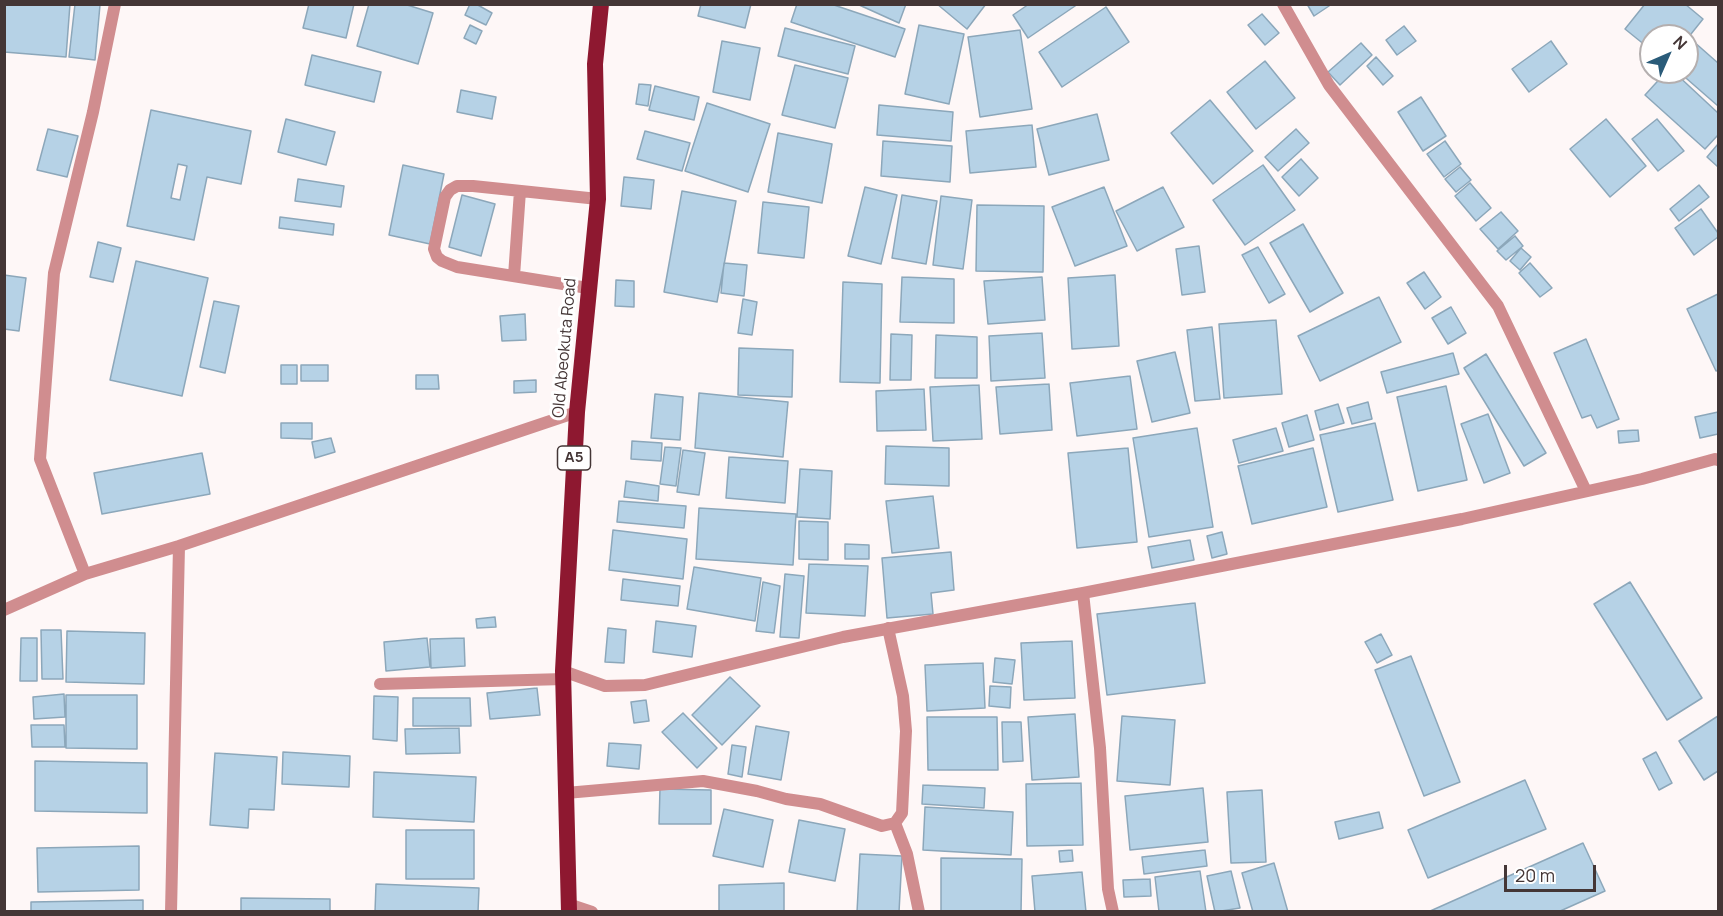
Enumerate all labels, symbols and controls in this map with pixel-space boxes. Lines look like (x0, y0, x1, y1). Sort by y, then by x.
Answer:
north arrow (1639, 24, 1699, 84)
text: N (1668, 31, 1692, 55)
street label: Old Abeokuta Road (549, 277, 581, 419)
road number: A5 (558, 446, 590, 470)
scale bar (1507, 853, 1598, 891)
text: 20 m (1515, 863, 1555, 887)

